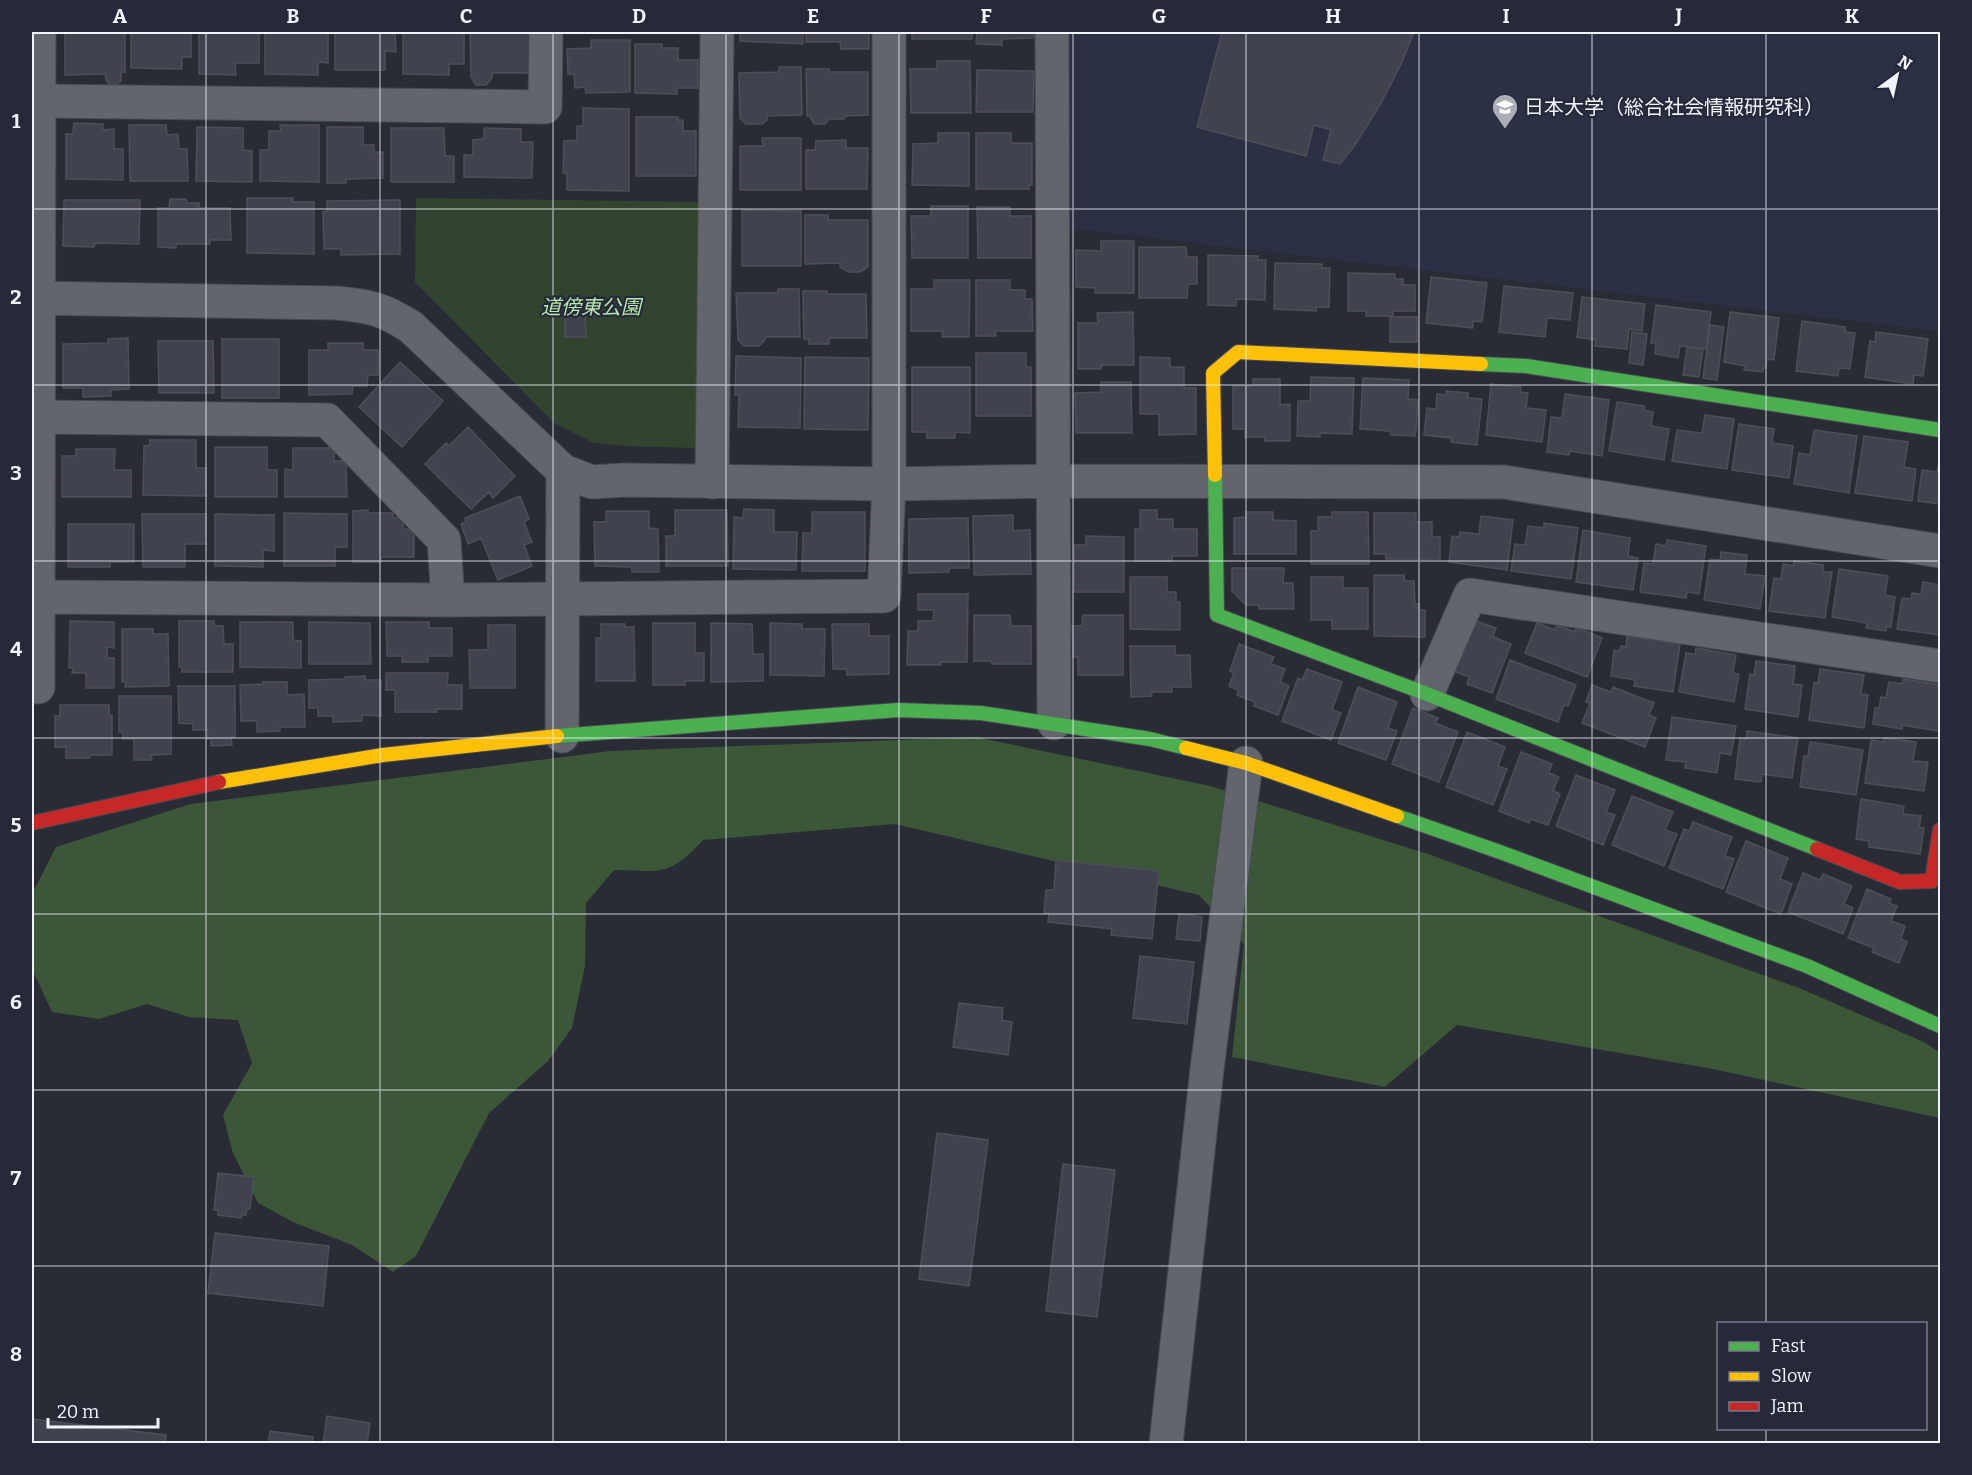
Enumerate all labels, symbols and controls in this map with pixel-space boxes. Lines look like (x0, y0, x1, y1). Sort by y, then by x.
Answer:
text: A (113, 4, 128, 28)
text: B (287, 4, 300, 28)
text: C (460, 4, 472, 28)
text: D (632, 4, 646, 28)
text: E (807, 4, 819, 28)
text: F (980, 4, 992, 28)
text: G (1152, 4, 1166, 28)
text: H (1325, 4, 1341, 28)
text: I (1502, 4, 1510, 28)
text: J (1675, 4, 1683, 28)
text: K (1845, 4, 1860, 28)
north arrow (1867, 45, 1927, 105)
text: N (1895, 52, 1915, 74)
school or university icon: 日本大学（総合社会情報研究科） (1490, 92, 1520, 130)
place label: 日本大学（総合社会情報研究科） (1524, 95, 1824, 119)
text: 1 (12, 109, 21, 133)
text: 2 (10, 285, 22, 309)
park label: 道傍東公園 (541, 295, 644, 319)
text: 3 (10, 461, 22, 485)
text: 4 (10, 637, 22, 661)
text: 5 (11, 813, 22, 837)
text: 6 (10, 990, 22, 1014)
text: 7 (11, 1166, 22, 1190)
legend (1717, 1322, 1927, 1430)
text: Fast (1771, 1335, 1806, 1357)
text: 8 (10, 1342, 22, 1366)
text: Slow (1771, 1365, 1812, 1387)
scale bar (48, 1391, 158, 1429)
text: Jam (1770, 1395, 1804, 1417)
text: 20 m (57, 1401, 99, 1423)

